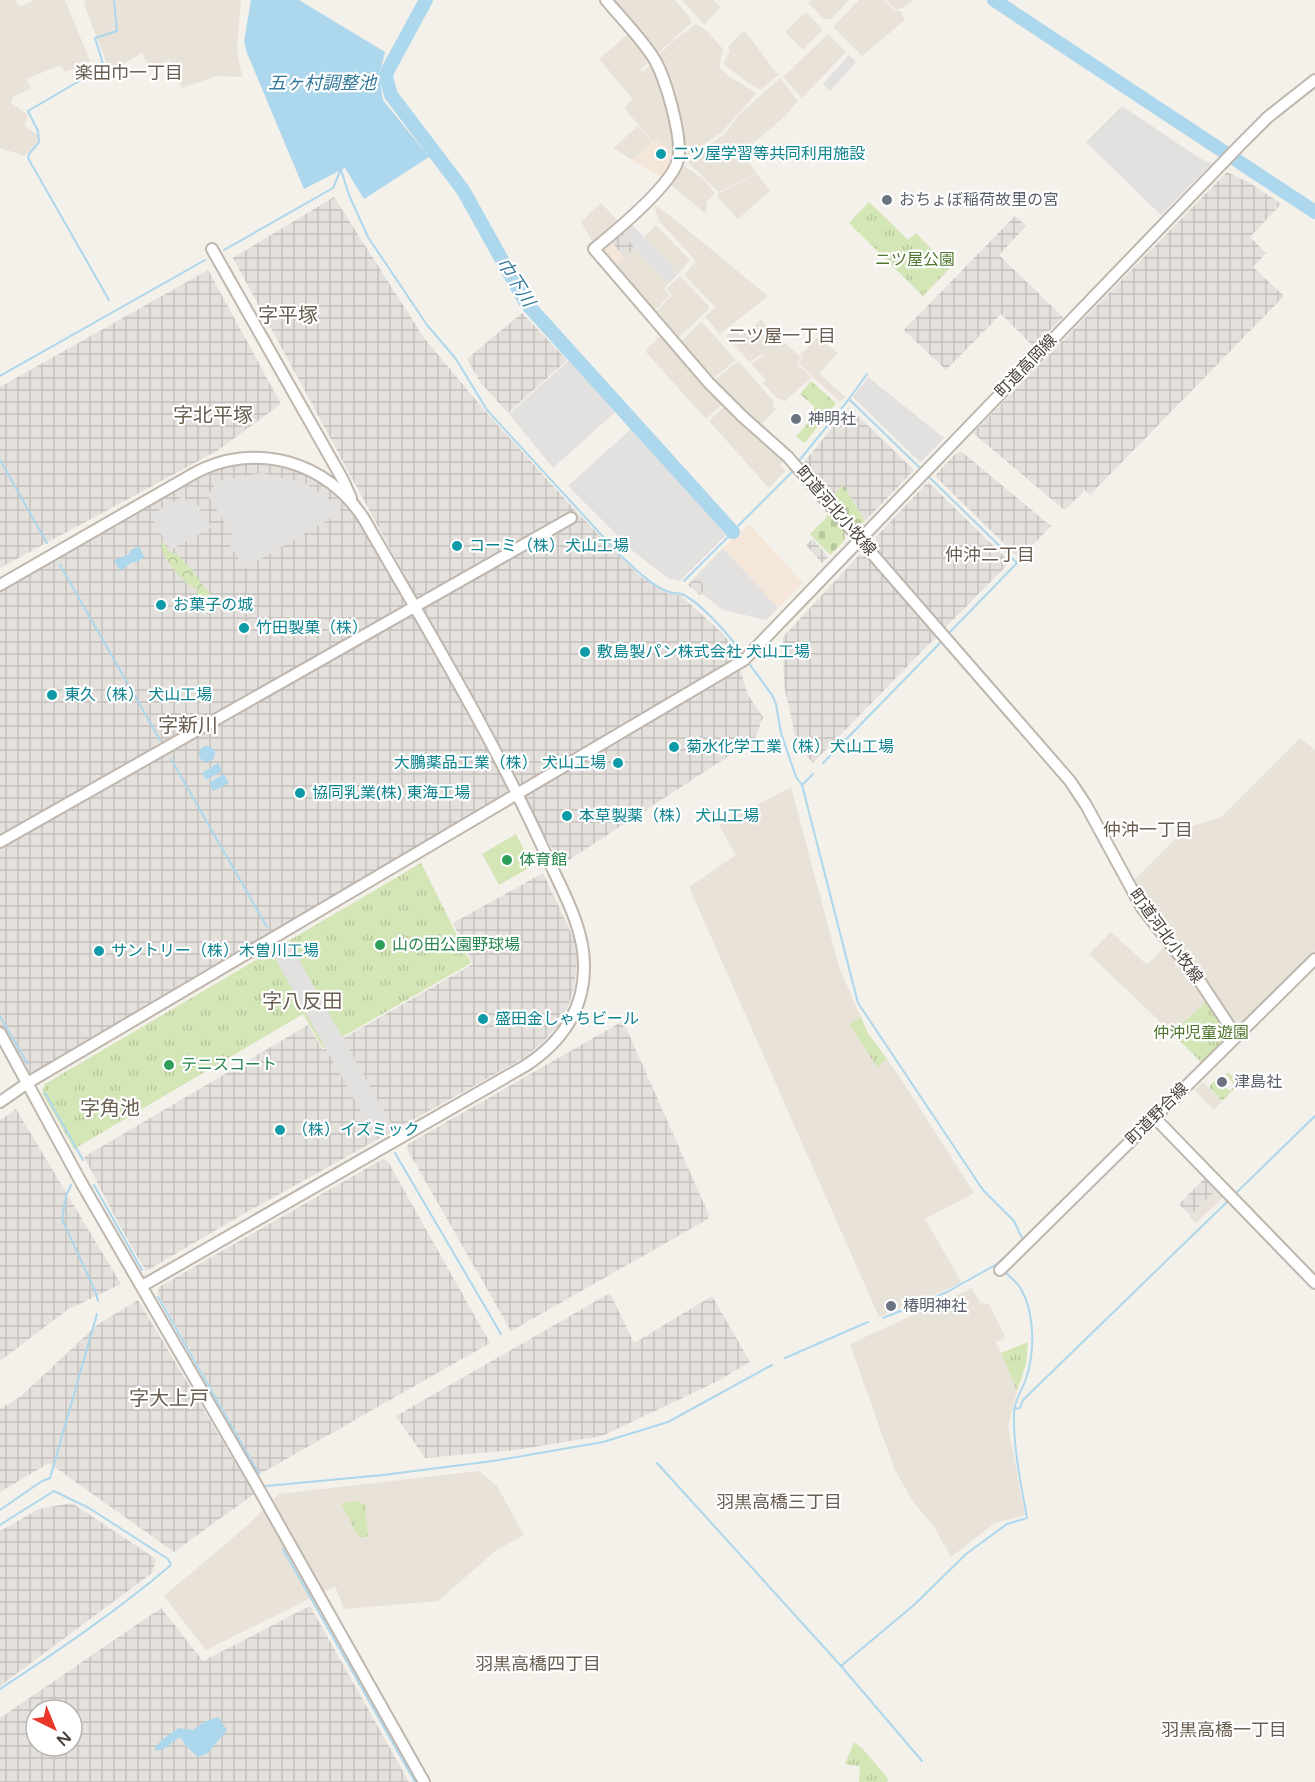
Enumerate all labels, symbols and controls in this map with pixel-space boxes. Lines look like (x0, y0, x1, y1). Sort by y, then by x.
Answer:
district label: 楽田巾一丁目 (75, 62, 183, 84)
water label: 五ヶ村調整池 (268, 72, 378, 94)
place label: 二ツ屋学習等共同利用施設 (673, 144, 865, 164)
marker: 二ツ屋学習等共同利用施設 (654, 147, 668, 161)
place label: おちょぼ稲荷故里の宮 (899, 190, 1059, 210)
marker: おちょぼ稲荷故里の宮 (880, 193, 894, 207)
park label: ニツ屋公園 (875, 250, 955, 270)
water label: 巾下川 (492, 253, 541, 312)
district label: 字平塚 (258, 304, 318, 328)
district label: 二ツ屋一丁目 (728, 325, 836, 347)
street label: 町道高岡線 (991, 330, 1061, 402)
district label: 字北平塚 (173, 404, 253, 428)
place label: 神明社 (808, 409, 856, 429)
marker: 神明社 (789, 412, 803, 426)
street label: 町道河北小牧線 (792, 462, 880, 560)
place label: コーミ（株）犬山工場 (469, 536, 629, 556)
marker: コーミ（株）犬山工場 (450, 539, 464, 553)
district label: 仲沖二丁目 (945, 544, 1035, 566)
place label: お菓子の城 (173, 595, 253, 615)
marker: お菓子の城 (154, 598, 168, 612)
place label: 竹田製菓（株） (256, 618, 368, 638)
marker: 竹田製菓（株） (237, 621, 251, 635)
place label: 敷島製パン株式会社 犬山工場 (597, 642, 810, 662)
marker: 敷島製パン株式会社 犬山工場 (578, 645, 592, 659)
place label: 東久（株） 犬山工場 (64, 685, 212, 705)
marker: 東久（株） 犬山工場 (45, 688, 59, 702)
district label: 字新川 (158, 714, 218, 738)
place label: 菊水化学工業（株）犬山工場 (686, 737, 894, 757)
marker: 菊水化学工業（株）犬山工場 (667, 740, 681, 754)
place label: 大鵬薬品工業（株） 犬山工場 (394, 753, 606, 773)
marker: 大鵬薬品工業（株） 犬山工場 (611, 756, 625, 770)
place label: 協同乳業(株) 東海工場 (312, 783, 470, 803)
marker: 協同乳業(株) 東海工場 (293, 786, 307, 800)
place label: 本草製薬（株） 犬山工場 (579, 806, 759, 826)
marker: 本草製薬（株） 犬山工場 (560, 809, 574, 823)
district label: 仲沖一丁目 (1103, 819, 1193, 841)
place label: 体育館 (519, 850, 567, 870)
marker: 体育館 (500, 853, 514, 867)
street label: 町道河北小牧線 (1125, 885, 1207, 987)
place label: 山の田公園野球場 (392, 935, 520, 955)
marker: 山の田公園野球場 (373, 938, 387, 952)
place label: サントリー（株）木曽川工場 (111, 941, 319, 961)
marker: サントリー（株）木曽川工場 (92, 944, 106, 958)
district label: 字八反田 (262, 990, 342, 1014)
place label: 盛田金しゃちビール (495, 1009, 639, 1029)
marker: 盛田金しゃちビール (476, 1012, 490, 1026)
park label: 仲沖児童遊園 (1153, 1023, 1249, 1043)
place label: テニスコート (181, 1055, 277, 1075)
marker: テニスコート (162, 1058, 176, 1072)
place label: 津島社 (1234, 1072, 1282, 1092)
marker: 津島社 (1215, 1075, 1229, 1089)
street label: 町道野合線 (1122, 1079, 1192, 1149)
district label: 字角池 (80, 1097, 140, 1121)
place label: （株）イズミック (292, 1120, 420, 1140)
marker: （株）イズミック (273, 1123, 287, 1137)
place label: 椿明神社 (903, 1296, 967, 1316)
marker: 椿明神社 (884, 1299, 898, 1313)
district label: 字大上戸 (129, 1387, 209, 1411)
district label: 羽黒高橋三丁目 (716, 1491, 842, 1513)
district label: 羽黒高橋四丁目 (475, 1653, 601, 1675)
north arrow (24, 1698, 84, 1758)
district label: 羽黒高橋一丁目 (1161, 1719, 1287, 1741)
text: N (52, 1727, 75, 1750)

